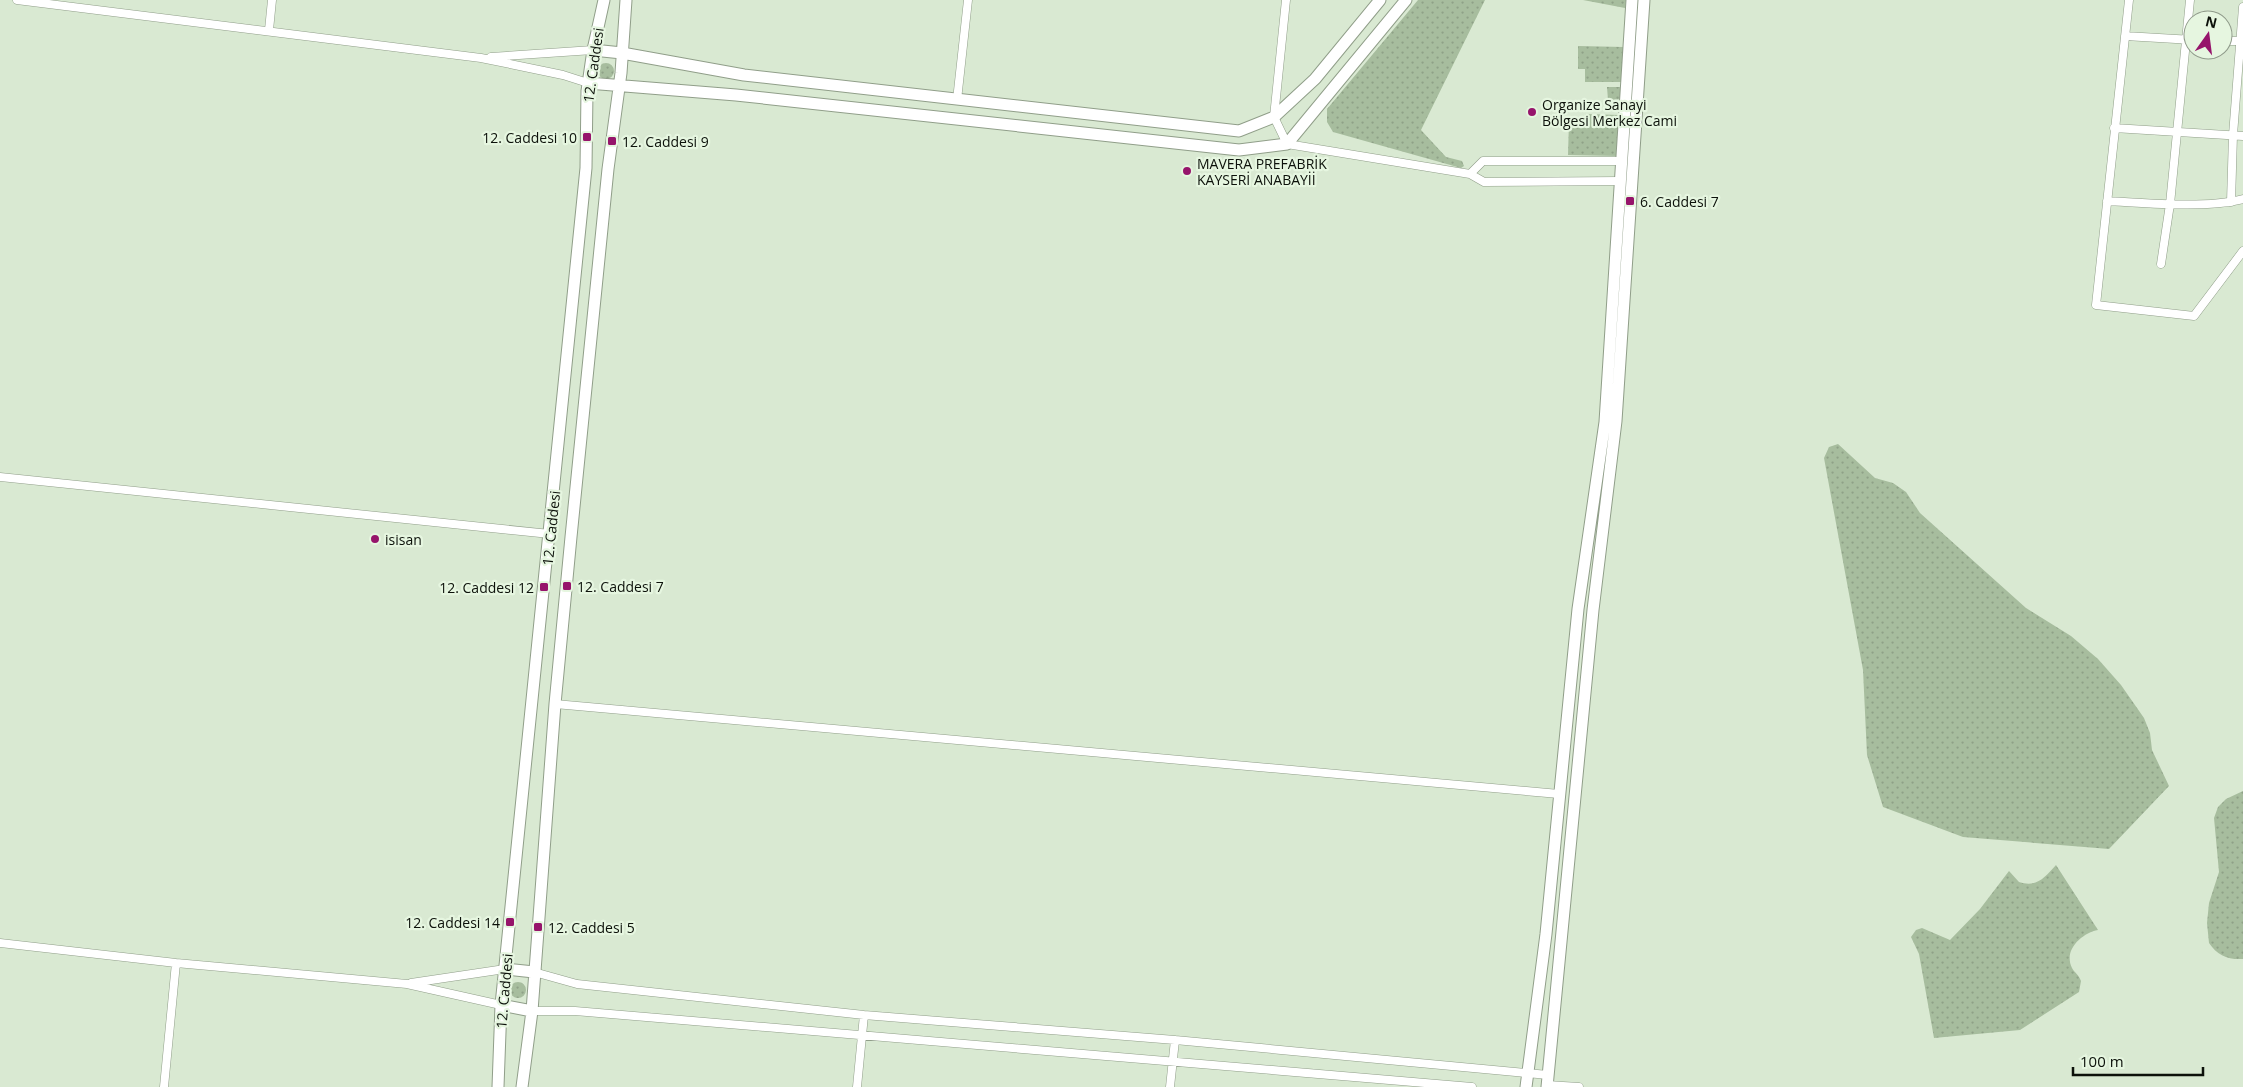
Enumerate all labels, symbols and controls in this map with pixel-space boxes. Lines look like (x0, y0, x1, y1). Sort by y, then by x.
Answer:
north arrow (2183, 10, 2233, 60)
text: N (2203, 11, 2219, 32)
street label: 12. Caddesi (578, 26, 608, 104)
place label: Organize Sanayi Bölgesi Merkez Cami (1542, 95, 1677, 130)
marker: Organize Sanayi Bölgesi Merkez Cami (1526, 106, 1538, 118)
place label: 12. Caddesi 10 (482, 128, 577, 147)
marker: 12. Caddesi 10 (581, 131, 593, 143)
place label: 12. Caddesi 9 (622, 132, 709, 151)
marker: 12. Caddesi 9 (606, 135, 618, 147)
place label: MAVERA PREFABRİK KAYSERİ ANABAYİİ (1197, 154, 1327, 189)
marker: MAVERA PREFABRİK KAYSERİ ANABAYİİ (1181, 165, 1193, 177)
place label: 6. Caddesi 7 (1640, 192, 1719, 211)
marker: 6. Caddesi 7 (1624, 195, 1636, 207)
street label: 12. Caddesi (538, 490, 564, 566)
place label: isisan (385, 530, 422, 549)
marker: isisan (369, 533, 381, 545)
place label: 12. Caddesi 7 (577, 577, 664, 596)
place label: 12. Caddesi 12 (439, 578, 534, 597)
marker: 12. Caddesi 7 (561, 580, 573, 592)
marker: 12. Caddesi 12 (538, 581, 550, 593)
place label: 12. Caddesi 14 (405, 913, 500, 932)
marker: 12. Caddesi 14 (504, 916, 516, 928)
place label: 12. Caddesi 5 (548, 918, 635, 937)
marker: 12. Caddesi 5 (532, 921, 544, 933)
street label: 12. Caddesi (491, 953, 517, 1029)
scale bar (2073, 1044, 2203, 1076)
text: 100 m (2080, 1051, 2124, 1071)

